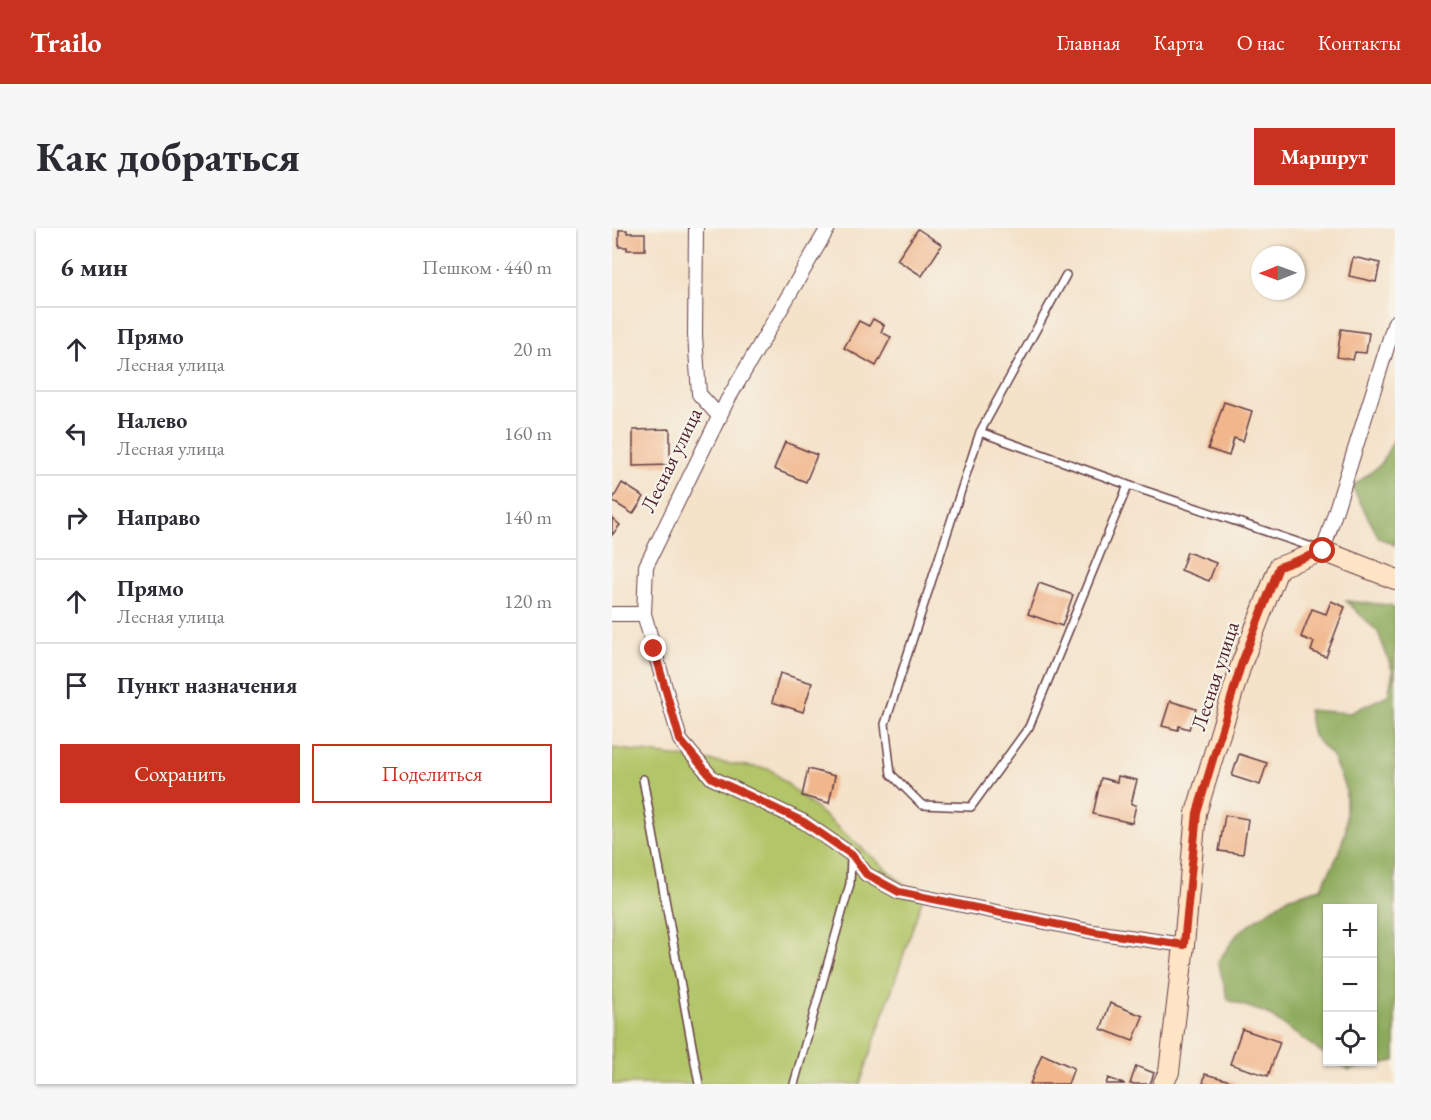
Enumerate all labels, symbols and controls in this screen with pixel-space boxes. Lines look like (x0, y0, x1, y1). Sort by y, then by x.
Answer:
text: Trailo (30, 24, 102, 60)
text: Главная (1056, 29, 1120, 56)
text: Карта (1153, 29, 1204, 56)
text: О нас (1237, 29, 1285, 56)
text: Контакты (1318, 29, 1401, 56)
button: Маршрут (1254, 128, 1395, 185)
text: Как добраться (36, 129, 300, 184)
north arrow (1251, 246, 1305, 300)
text: 6 мин (60, 250, 128, 284)
text: Пешком · 440 m (422, 254, 552, 280)
text: Прямо (117, 322, 184, 351)
icon: ahead (60, 333, 93, 366)
text: 20 m (513, 336, 552, 362)
text: Лесная улица (117, 351, 225, 377)
street label: Лесная улица (634, 402, 708, 517)
text: Налево (117, 406, 187, 435)
icon: left (60, 417, 93, 450)
text: 160 m (504, 420, 552, 446)
text: Лесная улица (117, 435, 225, 461)
icon: right (60, 501, 93, 534)
text: Направо (117, 503, 200, 532)
text: 140 m (504, 504, 552, 530)
route start (1309, 537, 1335, 563)
text: Прямо (117, 574, 184, 603)
icon: ahead (60, 585, 93, 618)
text: 120 m (504, 588, 552, 614)
text: Лесная улица (117, 603, 225, 629)
street label: Лесная улица (1184, 617, 1245, 734)
route end (640, 635, 666, 661)
icon: arrive (60, 669, 93, 702)
text: Пункт назначения (117, 671, 297, 700)
button: Сохранить (60, 744, 300, 803)
button: Поделиться (312, 744, 552, 803)
map controls (1323, 904, 1377, 1066)
button: + (1323, 904, 1377, 958)
button: − (1323, 958, 1377, 1012)
button: locate (1323, 1012, 1377, 1066)

